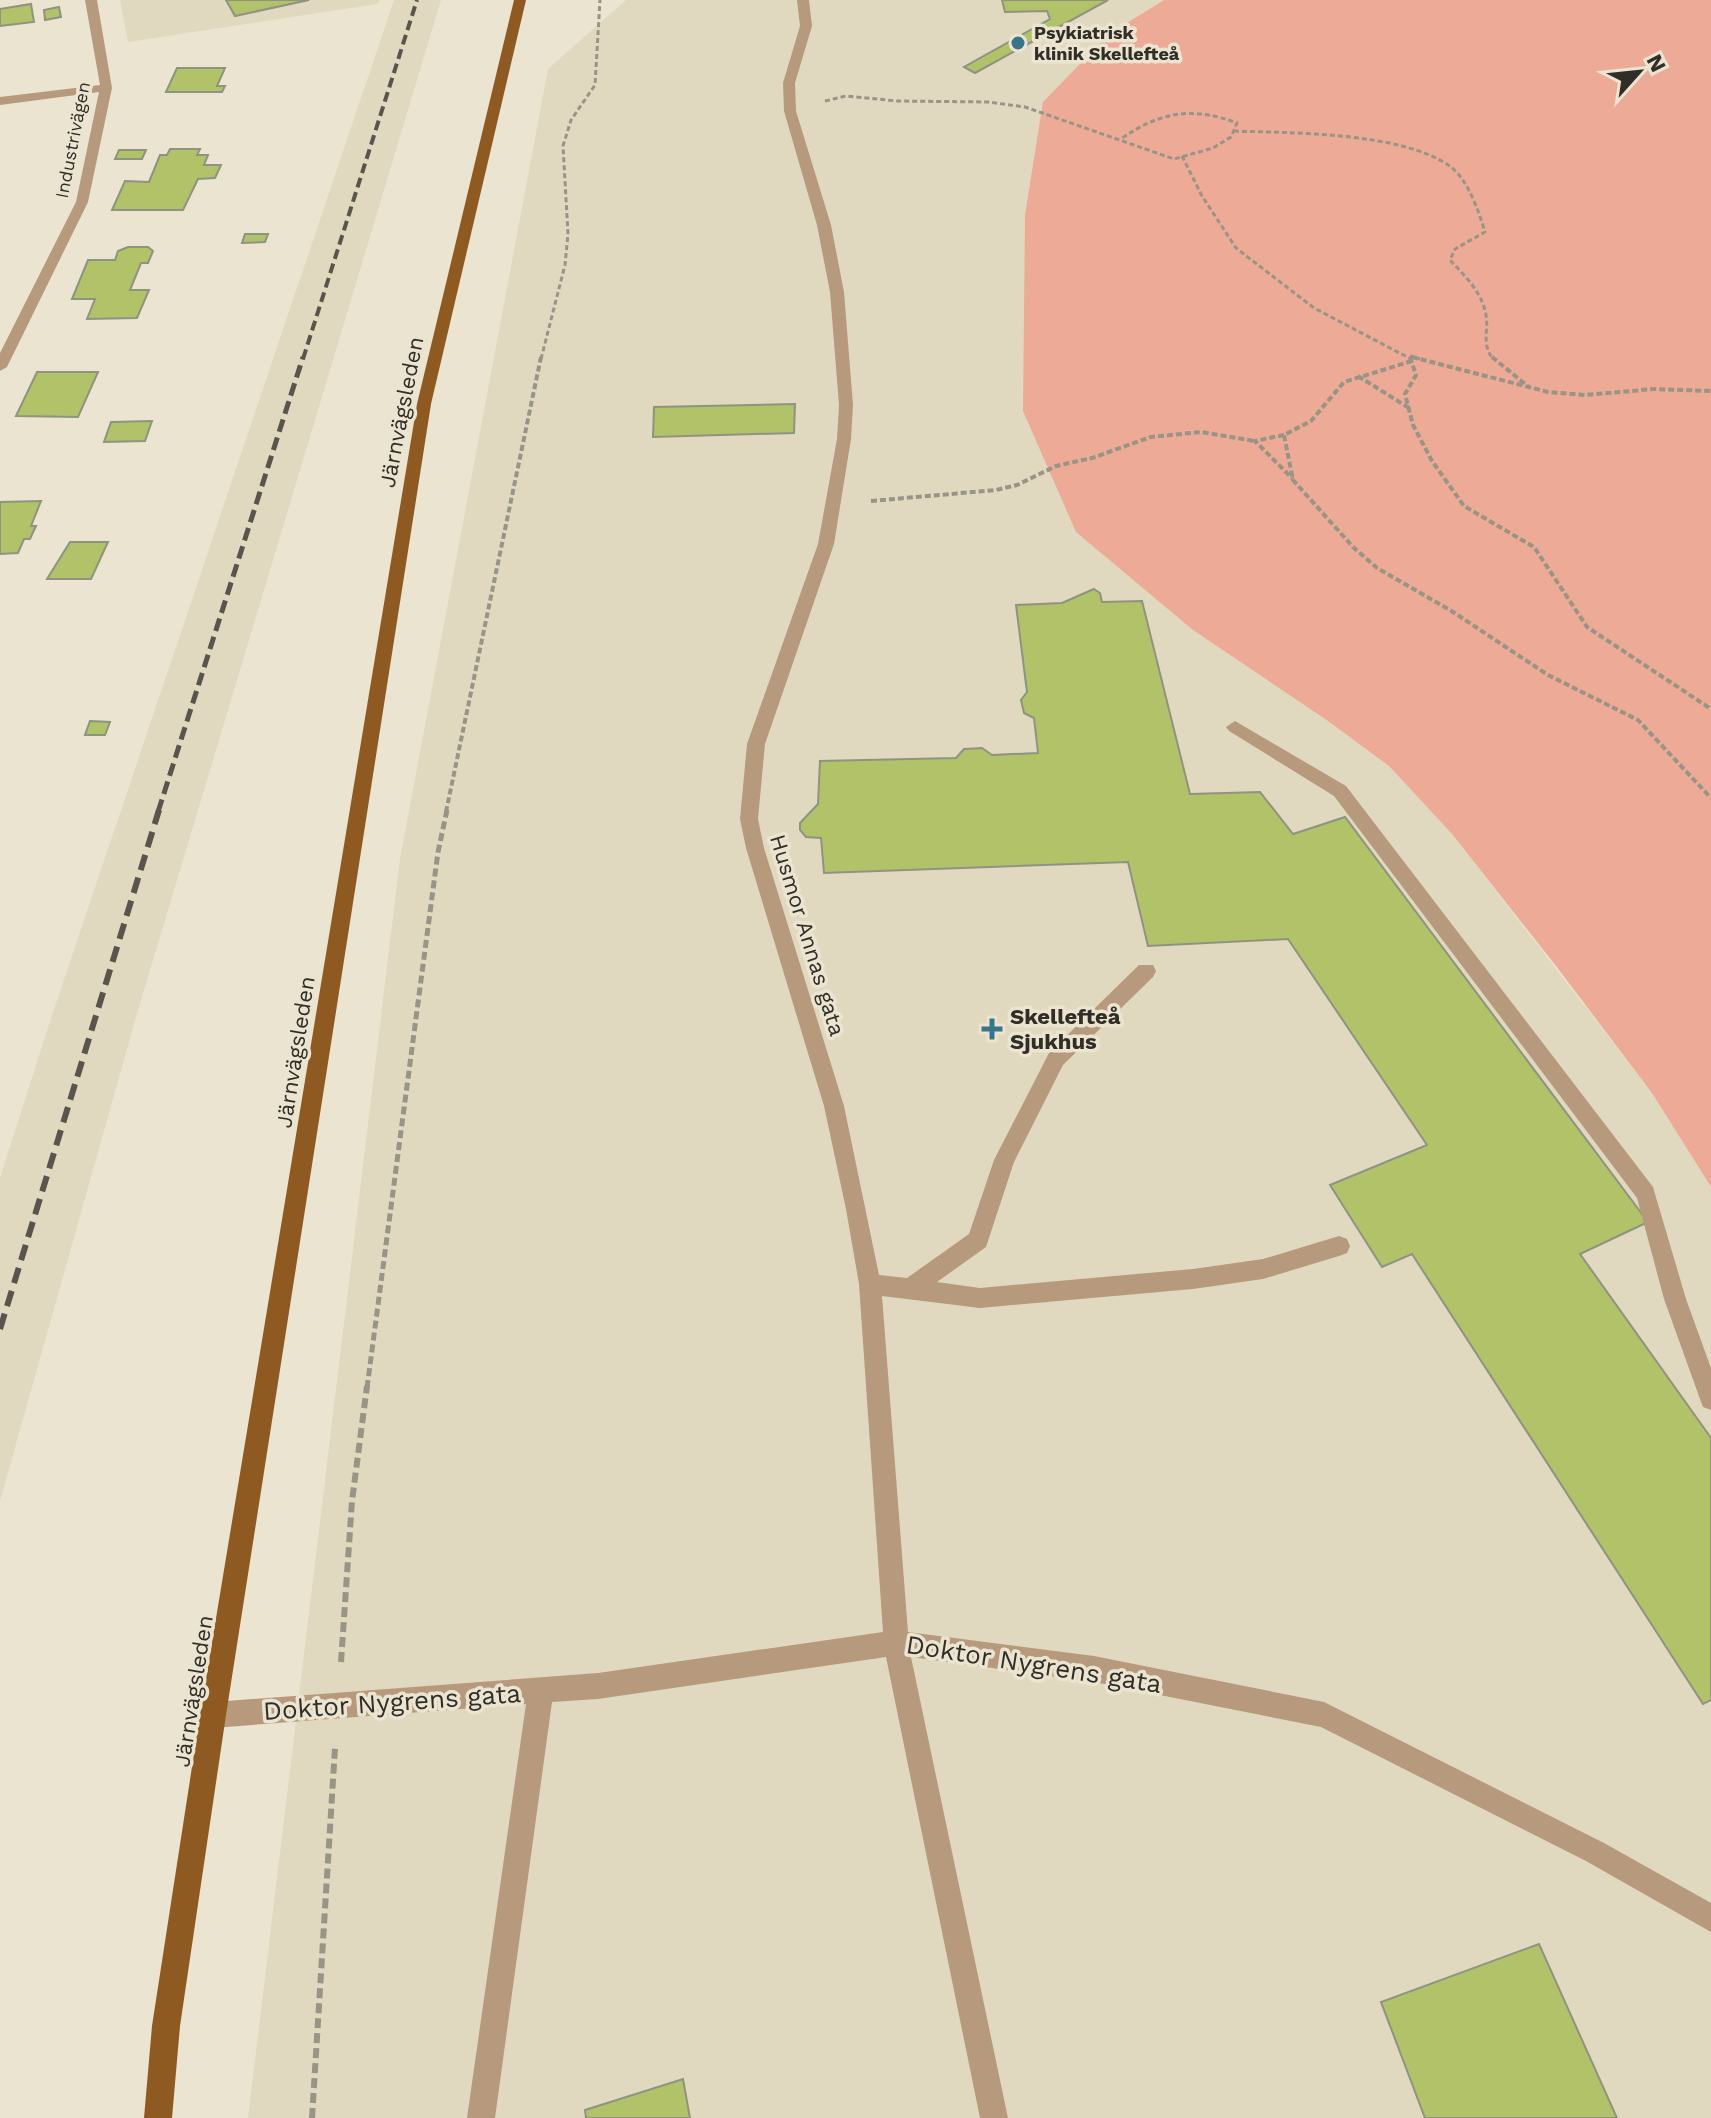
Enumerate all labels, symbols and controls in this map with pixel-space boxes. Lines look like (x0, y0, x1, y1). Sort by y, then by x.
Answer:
place label: Psykiatrisk klinik Skellefteå (1034, 22, 1180, 64)
north arrow (1599, 32, 1679, 112)
marker: Psykiatrisk klinik Skellefteå (1009, 34, 1027, 52)
text: N (1642, 50, 1671, 76)
street label: Industrivägen (51, 80, 94, 200)
street label: Järnvägsleden (375, 334, 428, 490)
street label: Husmor Annas gata (765, 832, 850, 1039)
street label: Järnvägsleden (271, 974, 320, 1130)
place label: Skellefteå Sjukhus (1010, 1004, 1121, 1054)
marker: Skellefteå Sjukhus (981, 1018, 1003, 1040)
street label: Järnvägsleden (169, 1613, 218, 1769)
street label: Doktor Nygrens gata (904, 1629, 1164, 1699)
street label: Doktor Nygrens gata (262, 1678, 522, 1726)

